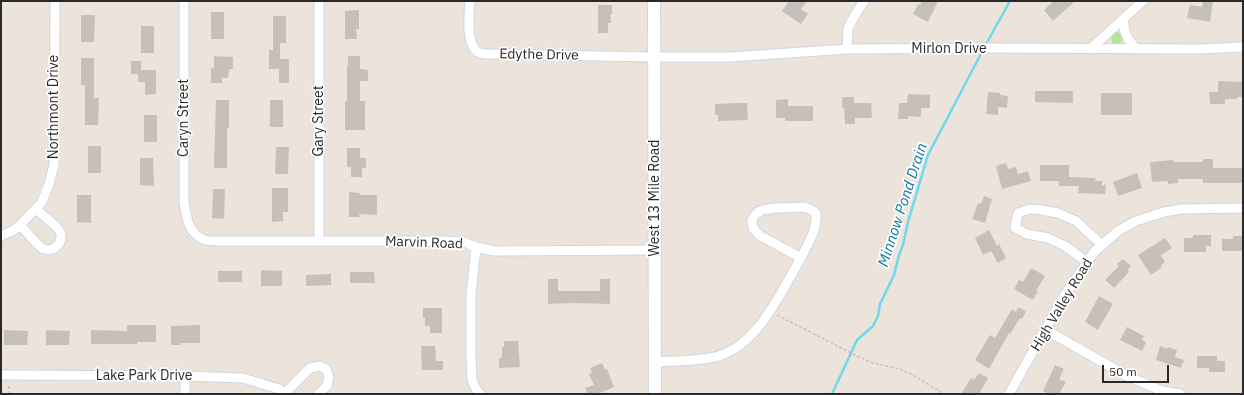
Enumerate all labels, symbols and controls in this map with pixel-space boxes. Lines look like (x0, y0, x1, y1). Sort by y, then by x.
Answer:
street label: Mirlon Drive (911, 41, 987, 57)
street label: Edythe Drive (499, 46, 579, 64)
street label: Northmont Drive (46, 55, 62, 159)
street label: Caryn Street (176, 79, 192, 157)
street label: Gary Street (311, 85, 327, 157)
street label: West 13 Mile Road (647, 140, 663, 256)
water label: Minnow Pond Drain (874, 141, 932, 269)
street label: Marvin Road (385, 233, 463, 253)
street label: High Valley Road (1028, 256, 1096, 354)
scale bar (1104, 357, 1171, 383)
text: 50 m (1109, 364, 1137, 379)
street label: Lake Park Drive (96, 368, 192, 384)

